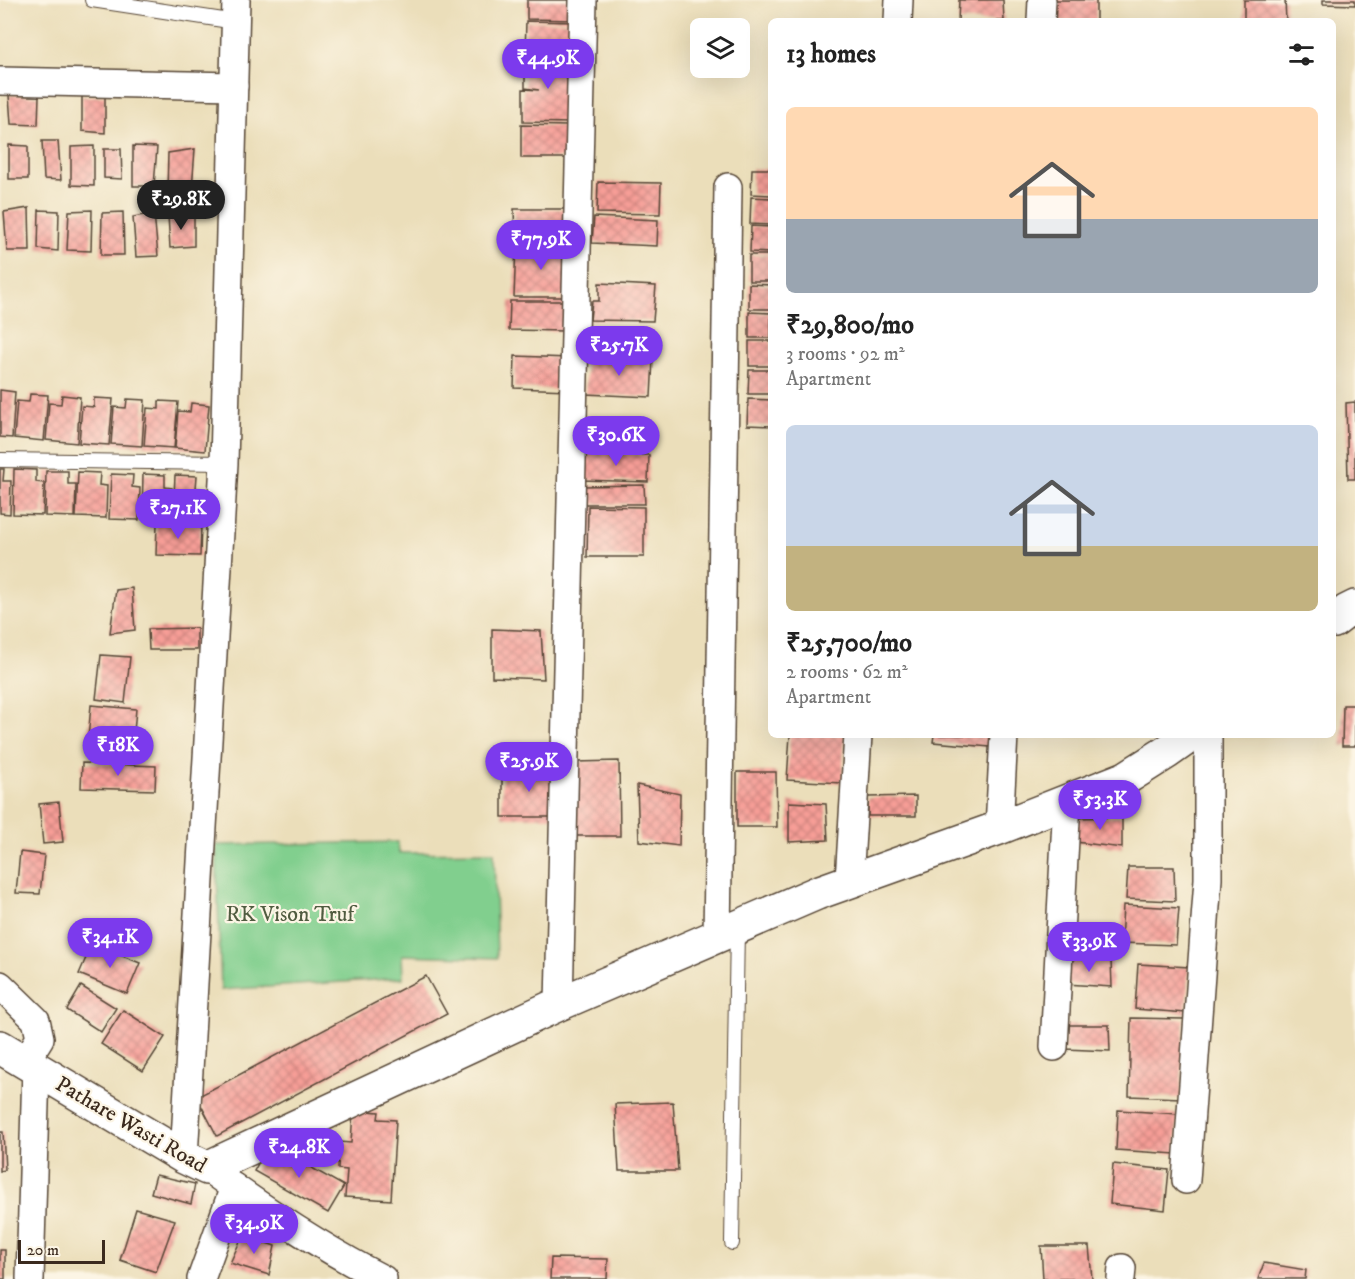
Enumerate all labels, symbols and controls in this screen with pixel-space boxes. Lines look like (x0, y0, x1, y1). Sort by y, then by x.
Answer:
map controls (690, 18, 750, 78)
button: layers (690, 18, 750, 78)
text: 13 homes (786, 38, 876, 71)
icon: filters (1285, 38, 1318, 71)
pin: ₹44.9K (499, 39, 597, 90)
text: ₹44.9K (516, 46, 580, 71)
icon: home (998, 146, 1106, 254)
pin: ₹29.8K (132, 180, 230, 231)
text: ₹29.8K (151, 187, 211, 212)
pin: ₹77.9K (492, 220, 590, 271)
text: ₹77.9K (510, 227, 572, 252)
text: ₹29,800/mo (786, 309, 914, 342)
pin: ₹25.7K (570, 326, 668, 377)
text: ₹25.7K (590, 333, 648, 358)
text: 3 rooms · 92 m² (786, 342, 905, 367)
text: Apartment (786, 367, 871, 392)
pin: ₹30.6K (567, 416, 665, 467)
text: ₹30.6K (587, 423, 645, 448)
icon: home (998, 464, 1106, 572)
pin: ₹27.1K (129, 489, 227, 540)
text: ₹27.1K (149, 496, 207, 521)
text: ₹25,700/mo (786, 627, 912, 660)
text: 2 rooms · 62 m² (786, 660, 908, 685)
text: Apartment (786, 685, 871, 710)
pin: ₹18K (82, 726, 154, 777)
text: ₹18K (97, 733, 139, 758)
pin: ₹25.9K (480, 742, 578, 793)
text: ₹25.9K (499, 749, 559, 774)
pin: ₹53.3K (1051, 780, 1149, 831)
text: ₹53.3K (1072, 787, 1128, 812)
park label: RK Vison Truf (226, 901, 358, 928)
pin: ₹34.1K (61, 918, 159, 969)
pin: ₹33.9K (1040, 922, 1138, 973)
text: ₹34.1K (81, 925, 139, 950)
text: ₹33.9K (1061, 929, 1117, 954)
street label: Pathare Wasti Road (50, 1071, 212, 1179)
pin: ₹24.8K (250, 1128, 348, 1179)
text: ₹24.8K (268, 1135, 330, 1160)
pin: ₹34.9K (205, 1204, 303, 1255)
text: ₹34.9K (224, 1211, 284, 1236)
scale bar (18, 1237, 105, 1264)
text: 20 m (27, 1240, 59, 1260)

